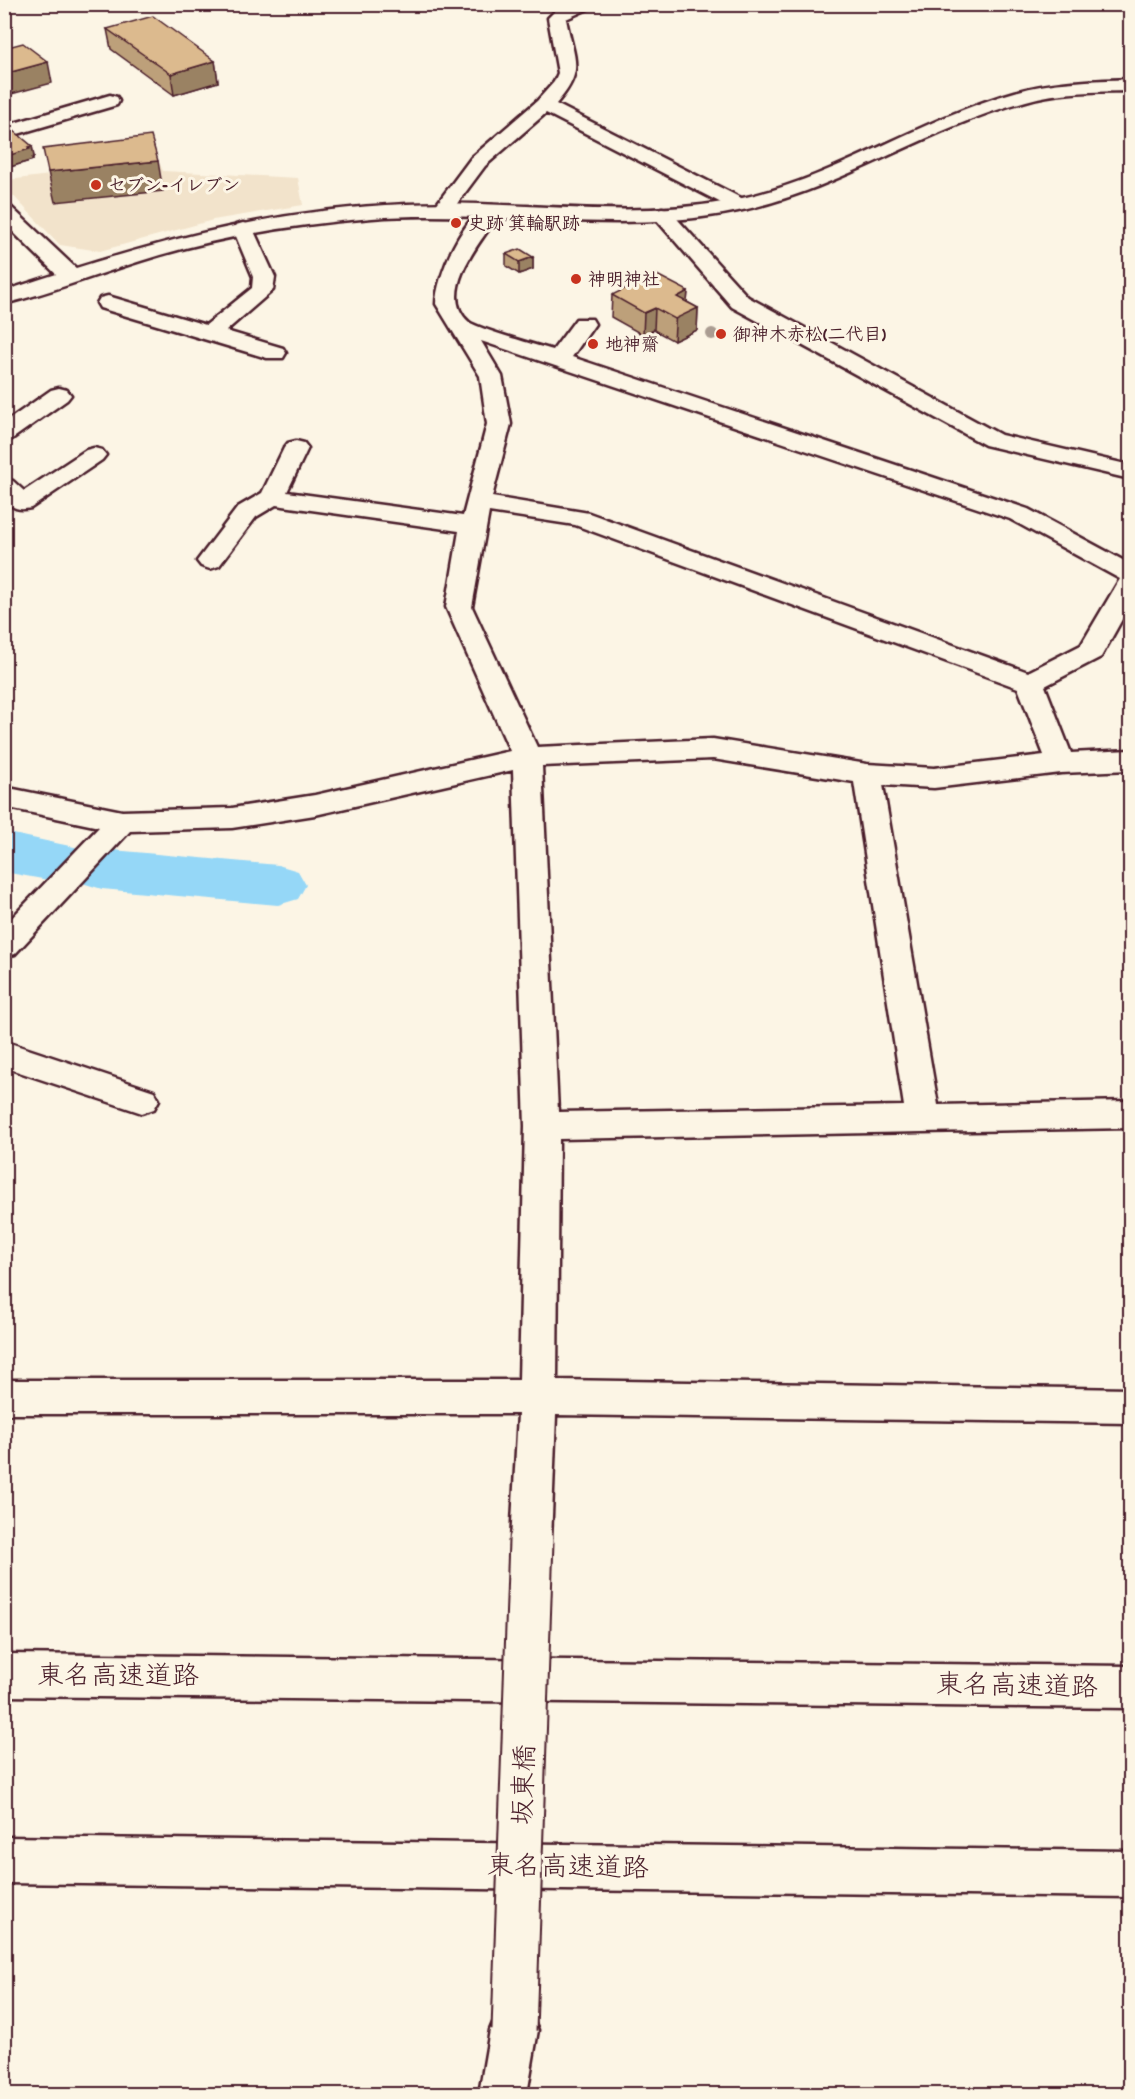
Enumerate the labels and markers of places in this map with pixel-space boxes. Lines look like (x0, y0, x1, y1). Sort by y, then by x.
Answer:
place label: セブン-イレブン (108, 175, 240, 200)
marker: セブン-イレブン (89, 178, 103, 192)
place label: 史跡 箕輪駅跡 (468, 213, 580, 238)
marker: 史跡 箕輪駅跡 (449, 216, 463, 230)
place label: 神明神社 (588, 269, 660, 294)
marker: 神明神社 (569, 272, 583, 286)
place label: 御神木赤松(二代目) (733, 324, 886, 349)
marker: 御神木赤松(二代目) (714, 327, 728, 341)
place label: 地神齋 (605, 334, 659, 359)
marker: 地神齋 (586, 337, 600, 351)

